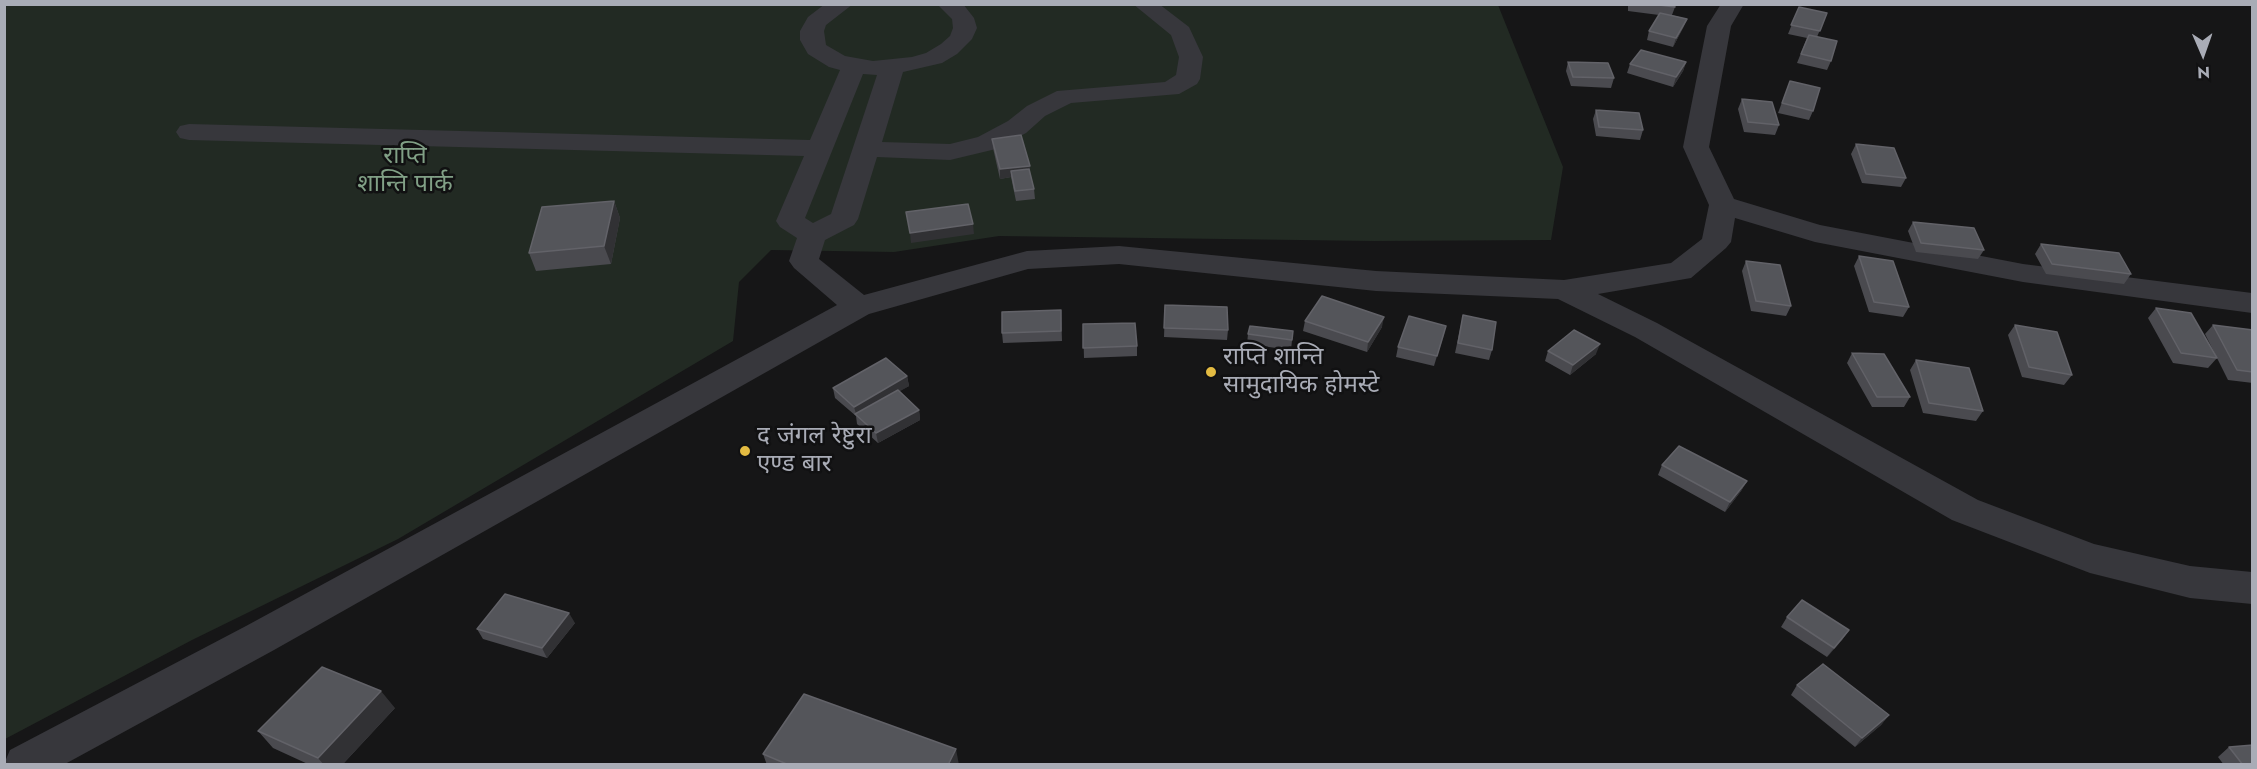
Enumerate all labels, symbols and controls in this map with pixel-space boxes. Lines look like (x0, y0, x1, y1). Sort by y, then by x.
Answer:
north arrow (2173, 24, 2233, 84)
text: N (2197, 61, 2210, 84)
park label: राप्ति शान्ति पार्क (357, 143, 453, 199)
place label: राप्ति शान्ति सामुदायिक होमस्टे (1223, 344, 1379, 400)
marker: राप्ति शान्ति सामुदायिक होमस्टे (1204, 365, 1218, 379)
place label: द जंगल रेष्टुरा एण्ड बार (757, 423, 872, 479)
marker: द जंगल रेष्टुरा एण्ड बार (738, 444, 752, 458)

